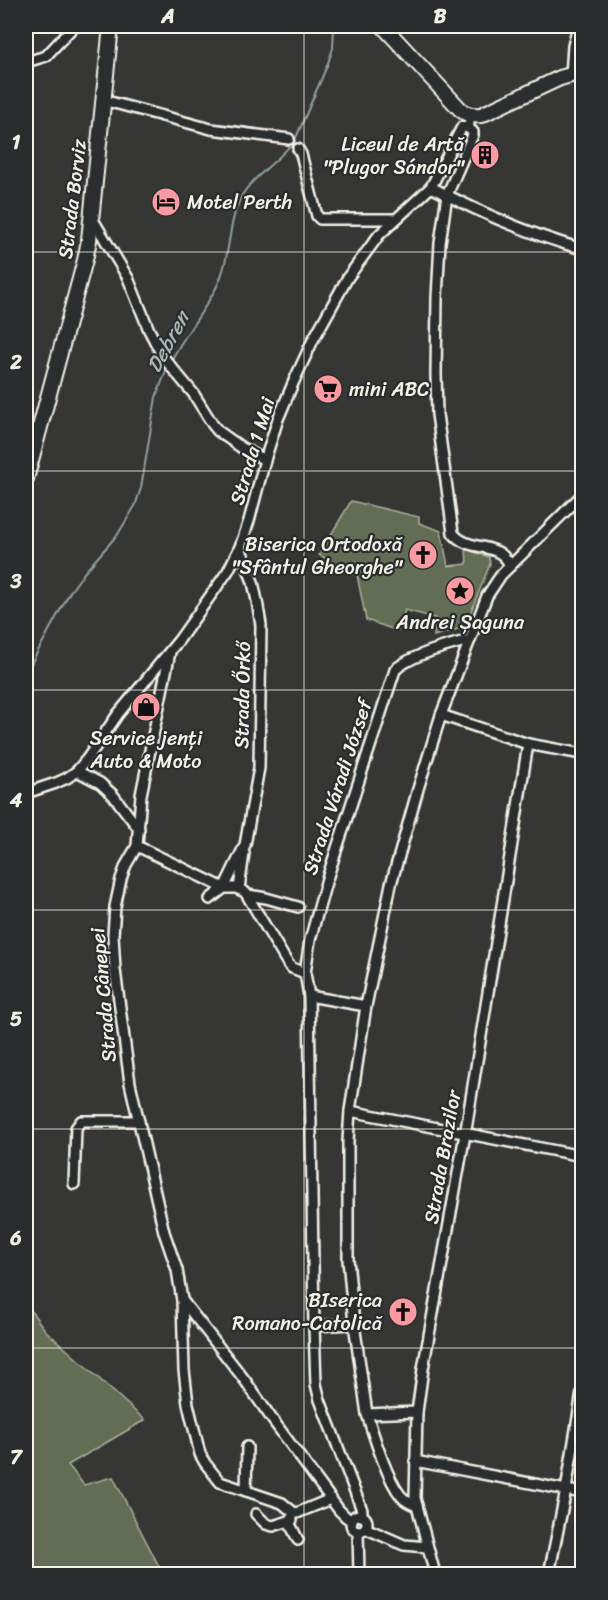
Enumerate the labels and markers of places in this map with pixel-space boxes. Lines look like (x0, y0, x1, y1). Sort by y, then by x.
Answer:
place label: Liceul de Artă "Plugor Sándor" (323, 127, 466, 185)
building icon: Liceul de Artă "Plugor Sándor" (469, 139, 501, 171)
place label: Motel Perth (187, 185, 292, 220)
hotel icon: Motel Perth (150, 186, 182, 218)
place label: mini ABC (349, 372, 430, 407)
supermarket icon: mini ABC (312, 373, 344, 405)
place label: Biserica Ortodoxă "Sfântul Gheorghe" (231, 527, 404, 585)
church icon: Biserica Ortodoxă "Sfântul Gheorghe" (407, 539, 439, 571)
place icon: Andrei Șaguna (444, 575, 476, 607)
place label: Andrei Șaguna (395, 605, 525, 640)
shop icon: Service jenți Auto & Moto (130, 691, 162, 723)
place label: Service jenți Auto & Moto (90, 721, 204, 779)
place label: BIserica Romano-Catolică (232, 1283, 383, 1341)
church icon: BIserica Romano-Catolică (387, 1296, 419, 1328)

